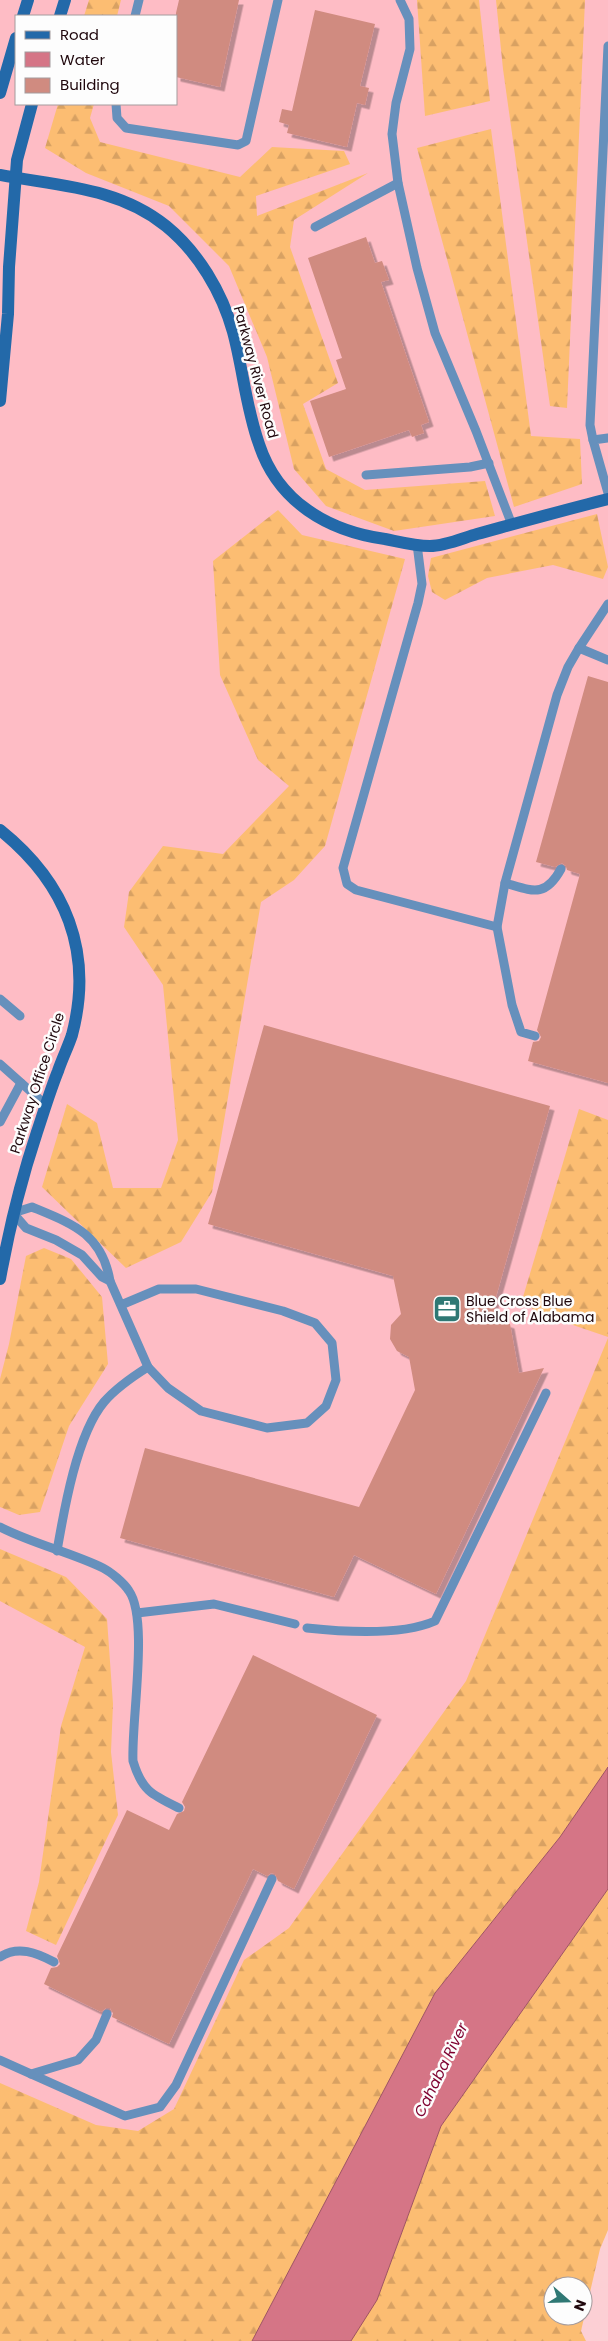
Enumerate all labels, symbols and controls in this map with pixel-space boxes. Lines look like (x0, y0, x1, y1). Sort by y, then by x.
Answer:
legend (15, 15, 178, 105)
text: Road (60, 24, 99, 45)
text: Water (60, 49, 106, 70)
text: Building (60, 74, 120, 95)
street label: Parkway River Road (229, 304, 283, 440)
street label: Parkway Office Circle (5, 1010, 69, 1156)
place label: Blue Cross Blue Shield of Alabama (466, 1291, 594, 1327)
office icon: Blue Cross Blue Shield of Alabama (432, 1294, 462, 1324)
water label: Cahaba River (409, 2019, 473, 2120)
north arrow (543, 2276, 593, 2326)
text: N (569, 2297, 591, 2314)

